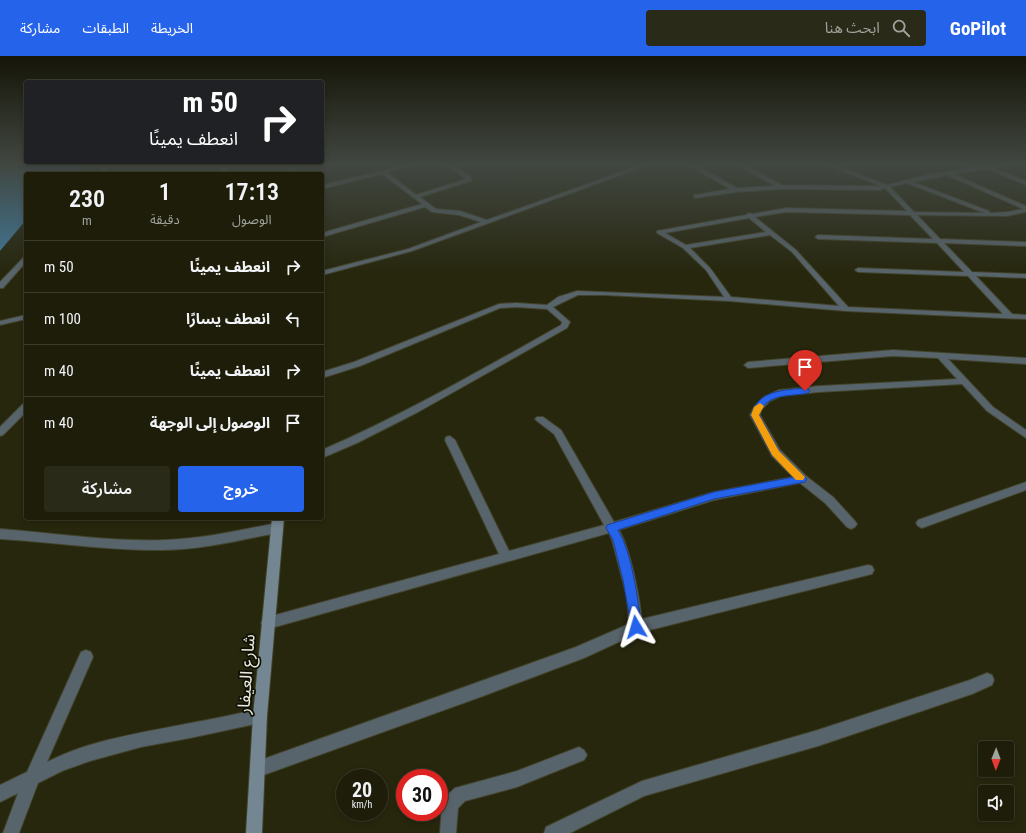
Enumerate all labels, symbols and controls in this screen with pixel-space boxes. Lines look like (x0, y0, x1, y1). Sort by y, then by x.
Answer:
search box (646, 10, 926, 46)
icon: search (890, 17, 912, 39)
text: GoPilot (950, 17, 1006, 40)
text: ابحث هنا (825, 19, 880, 37)
text: مشاركة (20, 20, 60, 36)
text: الطبقات (82, 20, 129, 36)
text: الخريطة (151, 20, 193, 36)
text: 50 m (182, 86, 238, 119)
icon: right (252, 96, 304, 148)
text: انعطف يمينًا (149, 128, 238, 149)
text: 1 (159, 178, 171, 206)
text: 17:13 (225, 178, 279, 206)
text: 230 (69, 185, 105, 213)
text: دقيقة (150, 212, 180, 227)
text: الوصول (232, 212, 272, 227)
text: m (82, 213, 92, 228)
icon: right (282, 256, 304, 278)
text: 50 m (44, 258, 74, 276)
text: انعطف يمينًا (190, 258, 270, 276)
icon: left (282, 308, 304, 330)
text: 100 m (44, 310, 81, 328)
text: انعطف يسارًا (186, 310, 270, 328)
pin (788, 350, 822, 391)
icon: arrive (794, 356, 816, 378)
icon: right (282, 360, 304, 382)
text: 40 m (44, 362, 74, 380)
text: انعطف يمينًا (190, 362, 270, 380)
icon: arrive (282, 412, 304, 434)
text: 40 m (44, 414, 74, 432)
text: الوصول إلى الوجهة (150, 414, 270, 432)
button: مشاركة (44, 466, 170, 512)
button: خروج (178, 466, 304, 512)
position arrow (615, 606, 657, 648)
street label: شارع العيفار (233, 633, 262, 716)
north arrow (978, 741, 1014, 777)
map controls (978, 741, 1014, 821)
speed limit sign: 30 (396, 769, 448, 821)
text: 20 (352, 778, 372, 802)
button: sound (978, 785, 1014, 821)
text: km/h (352, 799, 372, 810)

